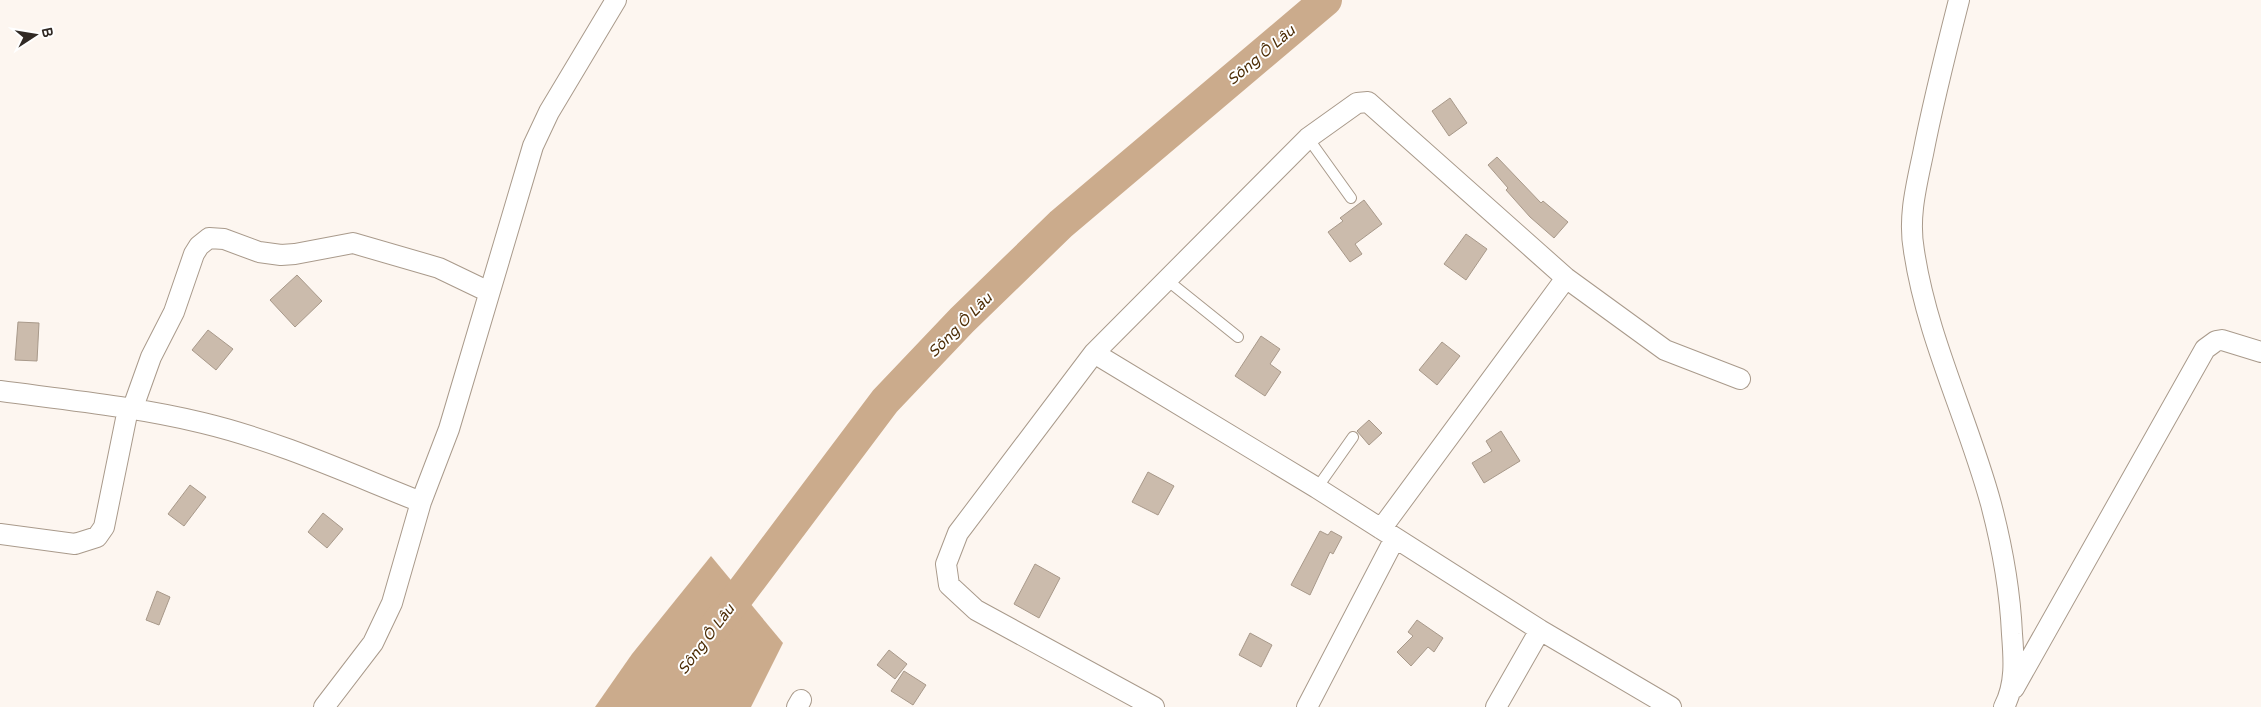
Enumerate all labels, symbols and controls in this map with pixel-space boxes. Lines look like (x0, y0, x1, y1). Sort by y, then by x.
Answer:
north arrow (10, 10, 60, 60)
water label: Sông Ô Lâu (1223, 21, 1299, 89)
text: B (38, 26, 57, 39)
water label: Sông Ô Lâu (924, 289, 996, 361)
water label: Sông Ô Lâu (674, 600, 739, 678)

